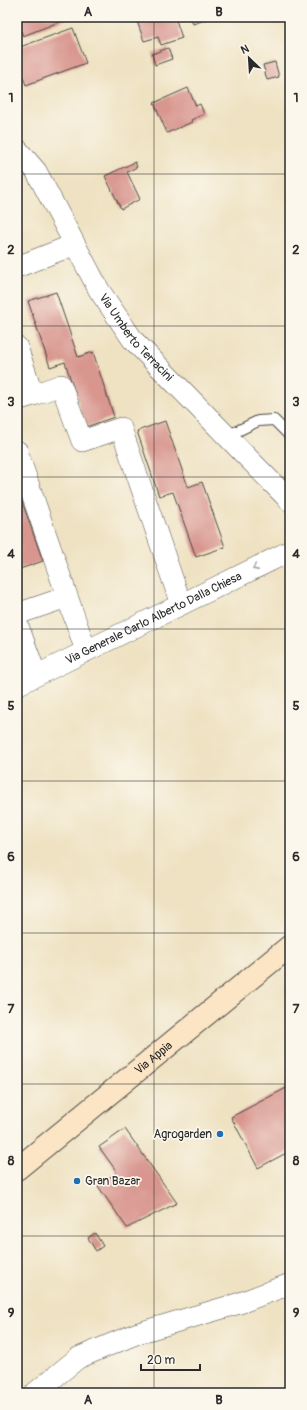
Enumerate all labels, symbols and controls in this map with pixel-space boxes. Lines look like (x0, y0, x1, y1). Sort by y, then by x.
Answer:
text: A (84, 4, 93, 20)
text: B (215, 4, 223, 20)
north arrow (229, 38, 269, 78)
text: N (239, 42, 252, 57)
text: 1 (8, 90, 14, 106)
text: 1 (293, 90, 299, 106)
text: 2 (7, 242, 15, 258)
text: 2 (292, 242, 300, 258)
street label: Via Umberto Terracini (96, 291, 176, 385)
text: 3 (7, 394, 15, 410)
text: 3 (292, 394, 300, 410)
text: 4 (7, 546, 15, 562)
text: 4 (292, 546, 300, 562)
one-way arrow (252, 563, 259, 571)
street label: Via Generale Carlo Alberto Dalla Chiesa (63, 569, 245, 668)
text: 5 (7, 698, 15, 714)
text: 5 (292, 698, 300, 714)
text: 6 (7, 849, 15, 865)
text: 6 (292, 849, 300, 865)
text: 7 (8, 1001, 15, 1017)
text: 7 (293, 1001, 300, 1017)
street label: Via Appia (132, 1038, 176, 1078)
place label: Agrogarden (154, 1127, 212, 1142)
marker: Agrogarden (215, 1129, 225, 1139)
text: 8 (8, 1153, 15, 1169)
text: 8 (293, 1153, 300, 1169)
place label: Gran Bazar (85, 1174, 141, 1189)
marker: Gran Bazar (72, 1176, 82, 1186)
text: 9 (8, 1305, 15, 1321)
text: 9 (293, 1305, 300, 1321)
scale bar (141, 1346, 200, 1372)
text: 20 m (147, 1353, 176, 1368)
text: A (84, 1392, 93, 1408)
text: B (215, 1392, 223, 1408)

